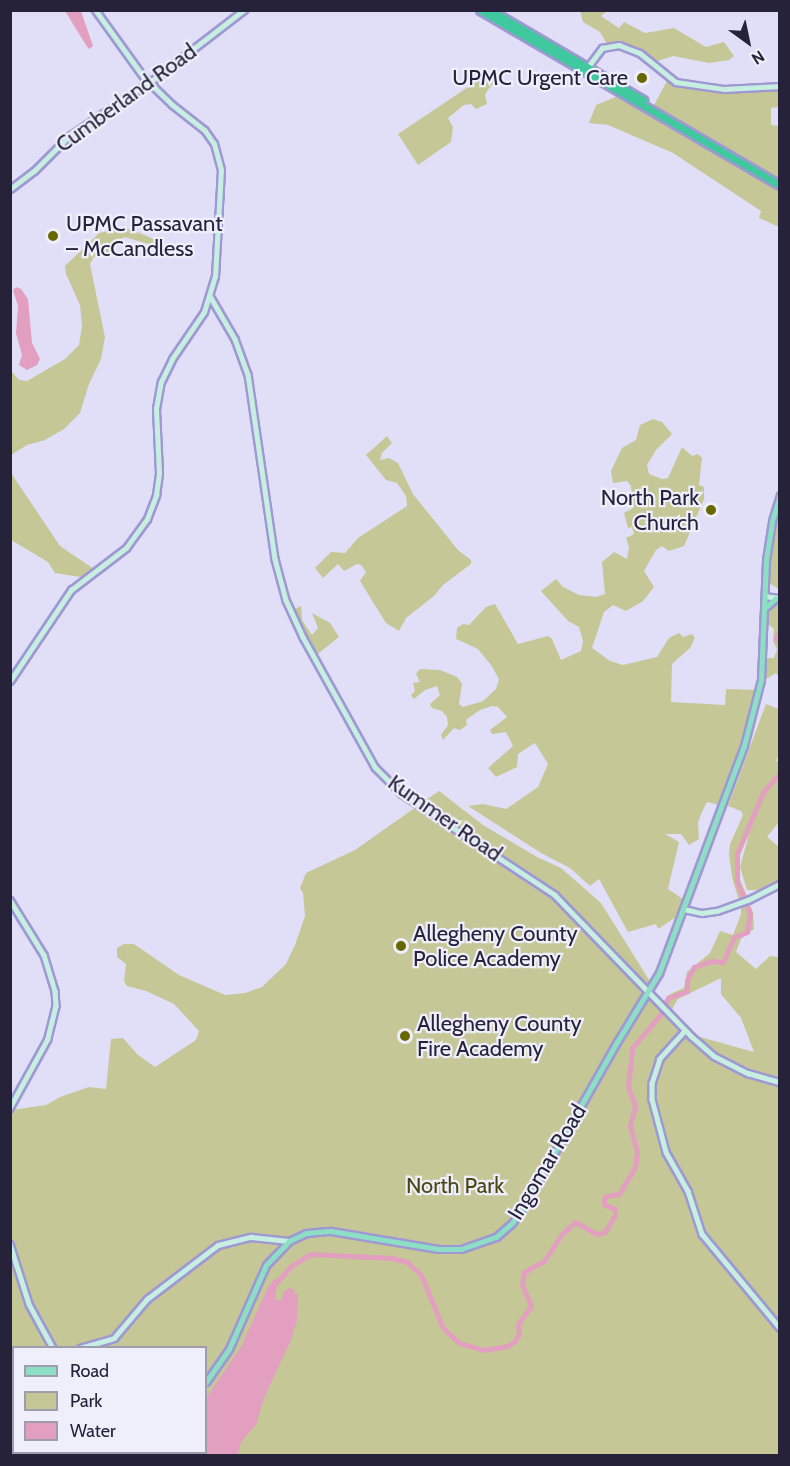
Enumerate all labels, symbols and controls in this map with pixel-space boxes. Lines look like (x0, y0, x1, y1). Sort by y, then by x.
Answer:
north arrow (718, 12, 778, 72)
street label: Cumberland Road (51, 38, 201, 158)
text: N (748, 46, 768, 69)
place label: UPMC Urgent Care (452, 65, 628, 91)
marker: UPMC Urgent Care (633, 69, 651, 87)
place label: UPMC Passavant – McCandless (66, 210, 223, 262)
marker: UPMC Passavant – McCandless (44, 227, 62, 245)
place label: North Park Church (601, 484, 699, 536)
marker: North Park Church (704, 503, 718, 517)
street label: Kummer Road (383, 769, 507, 867)
place label: Allegheny County Police Academy (413, 920, 578, 972)
marker: Allegheny County Police Academy (394, 939, 408, 953)
place label: Allegheny County Fire Academy (417, 1010, 582, 1062)
marker: Allegheny County Fire Academy (398, 1029, 412, 1043)
street label: Ingomar Road (502, 1099, 592, 1225)
park label: North Park (406, 1173, 504, 1199)
legend (12, 1346, 207, 1454)
text: Road (70, 1360, 109, 1382)
text: Park (70, 1390, 102, 1412)
text: Water (70, 1420, 116, 1442)

